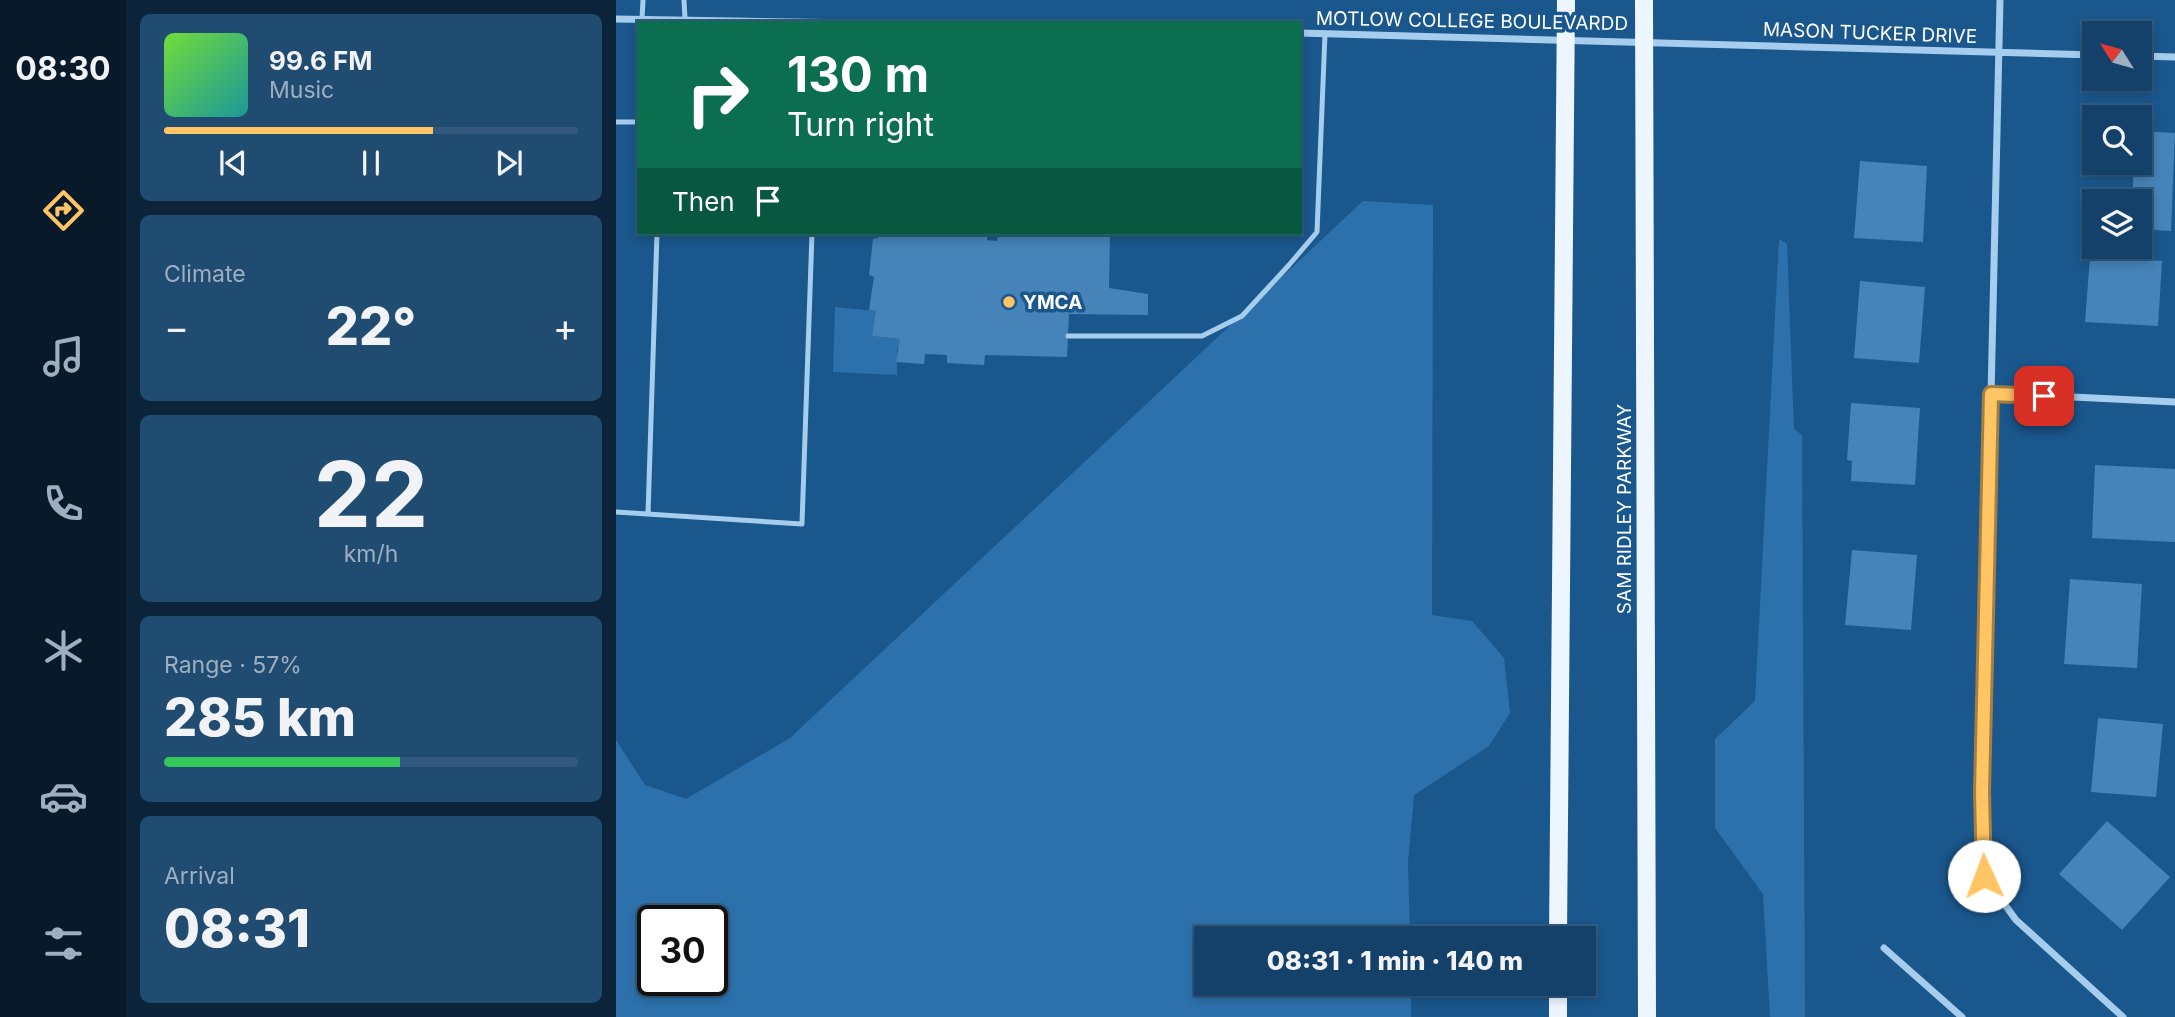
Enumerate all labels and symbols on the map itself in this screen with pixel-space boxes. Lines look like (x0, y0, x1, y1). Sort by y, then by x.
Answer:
street label: MOTLOW COLLEGE BOULEVARDD (1316, 7, 1628, 35)
street label: MASON TUCKER DRIVE (1763, 18, 1977, 48)
north arrow (2082, 21, 2152, 91)
place label: YMCA (1023, 291, 1082, 314)
marker: YMCA (1001, 294, 1017, 310)
pin (2014, 366, 2074, 426)
street label: SAM RIDLEY PARKWAY (1613, 404, 1636, 614)
position arrow (1947, 839, 2021, 913)
speed limit sign: 30 (637, 905, 728, 996)

